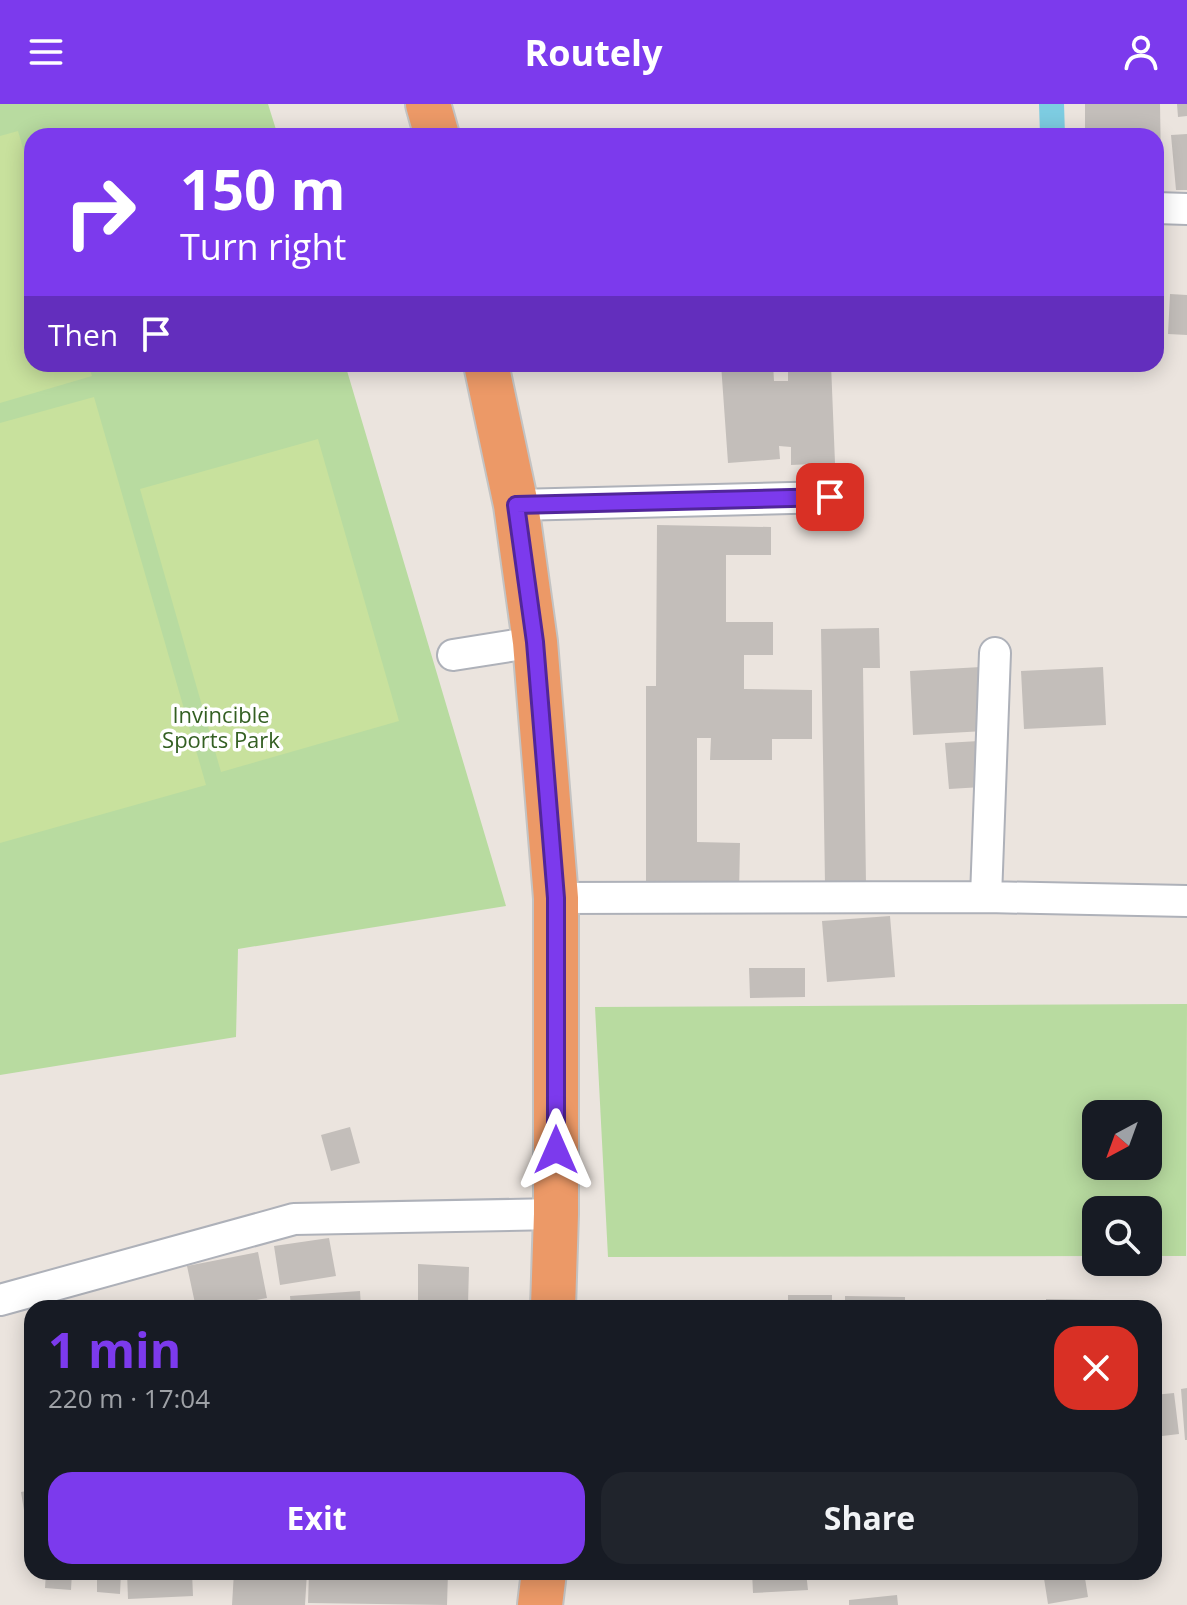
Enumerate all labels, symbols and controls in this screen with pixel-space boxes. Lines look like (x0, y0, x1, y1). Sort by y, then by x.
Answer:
text: Routely (524, 28, 663, 77)
icon: menu (24, 30, 68, 74)
icon: person (1119, 30, 1163, 74)
text: 150 m (180, 150, 346, 226)
icon: right (48, 160, 152, 264)
text: Turn right (180, 222, 346, 271)
icon: arrive (134, 312, 178, 356)
text: Then (48, 314, 118, 355)
pin (796, 463, 864, 531)
icon: arrive (808, 475, 852, 519)
park label: Invincible Sports Park (162, 699, 280, 754)
north arrow (1082, 1100, 1162, 1180)
map controls (1082, 1100, 1162, 1276)
position arrow (514, 1108, 598, 1192)
button: search (1082, 1196, 1162, 1276)
text: 1 min (48, 1317, 181, 1382)
button: close (1054, 1326, 1138, 1410)
text: 220 m · 17:04 (48, 1380, 210, 1416)
button: Exit (48, 1472, 585, 1564)
button: Share (601, 1472, 1138, 1564)

